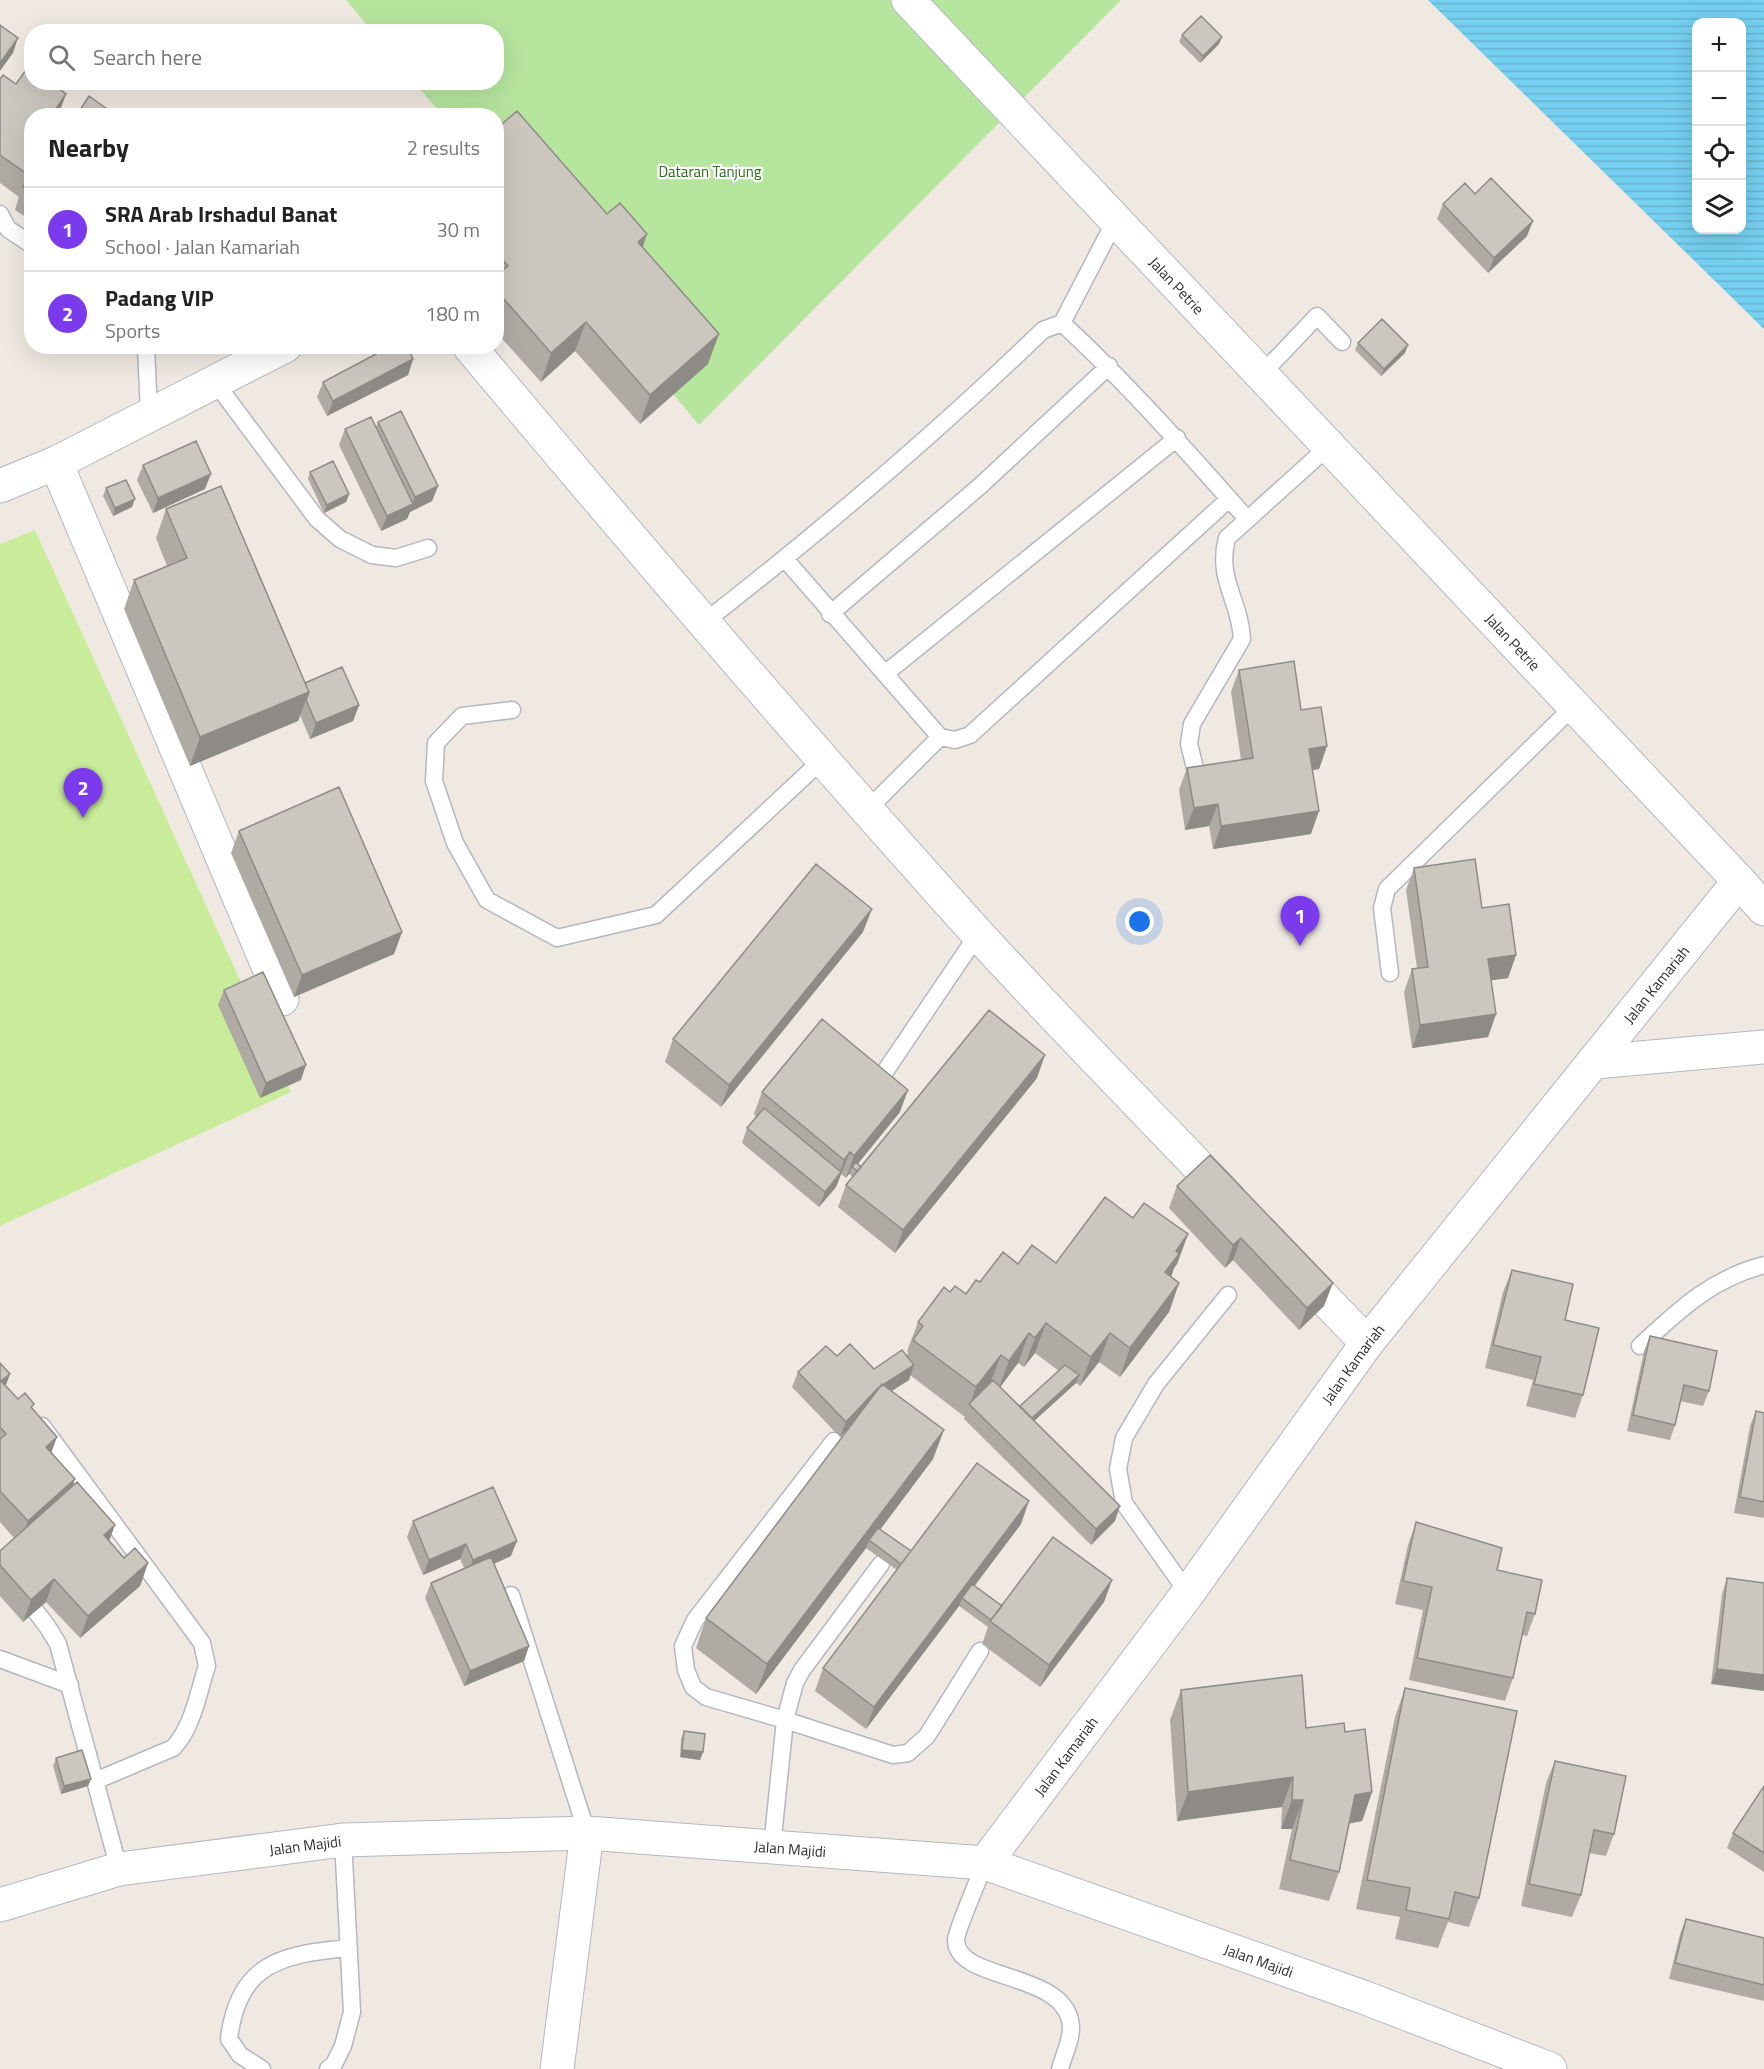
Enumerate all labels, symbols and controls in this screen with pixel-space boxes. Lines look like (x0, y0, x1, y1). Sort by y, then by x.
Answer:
map controls (1692, 18, 1746, 234)
button: + (1692, 18, 1746, 72)
search box (24, 24, 504, 90)
text: Search here (93, 40, 202, 74)
icon: search (45, 41, 78, 74)
button: − (1692, 72, 1746, 126)
button: locate (1692, 126, 1746, 180)
text: Nearby (48, 128, 129, 167)
text: 2 results (407, 132, 480, 163)
park label: Dataran Tanjung (658, 160, 762, 183)
button: layers (1692, 180, 1746, 234)
text: SRA Arab Irshadul Banat (105, 197, 337, 231)
text: 1 (62, 214, 73, 245)
text: 30 m (436, 214, 480, 245)
text: School · Jalan Kamariah (105, 231, 300, 262)
street label: Jalan Petrie (1144, 251, 1210, 319)
text: Padang VIP (105, 281, 214, 315)
text: 2 (62, 298, 73, 329)
text: 180 m (425, 298, 480, 329)
text: Sports (105, 315, 160, 346)
street label: Jalan Petrie (1480, 608, 1546, 676)
pin: 2 (64, 768, 103, 818)
pin: 1 (1280, 896, 1320, 946)
your location (1125, 907, 1154, 936)
street label: Jalan Kamariah (1617, 940, 1695, 1028)
street label: Jalan Kamariah (1315, 1319, 1390, 1409)
street label: Jalan Kamariah (1028, 1711, 1103, 1801)
street label: Jalan Majidi (268, 1829, 342, 1861)
street label: Jalan Majidi (753, 1834, 827, 1862)
street label: Jalan Majidi (1221, 1937, 1297, 1983)

